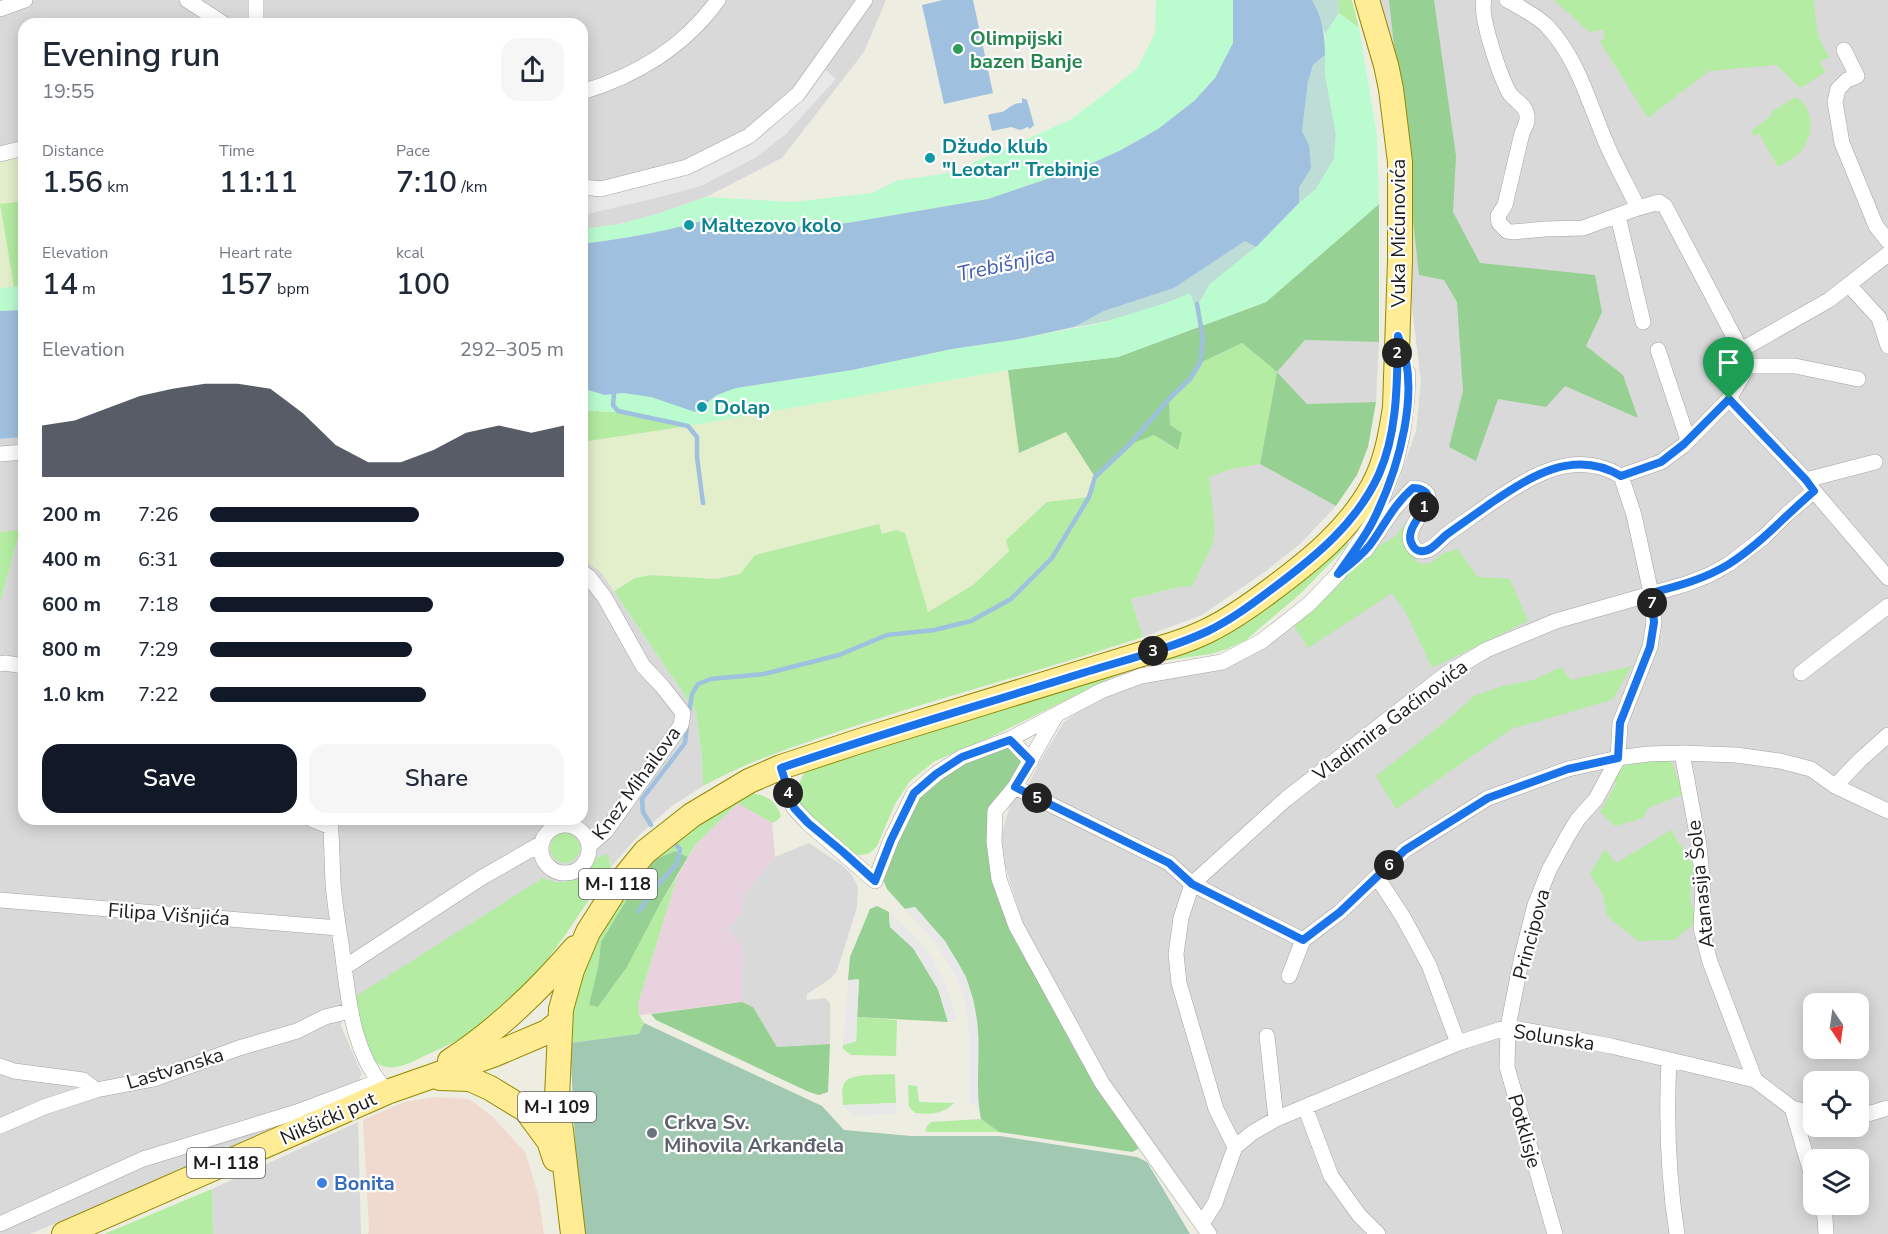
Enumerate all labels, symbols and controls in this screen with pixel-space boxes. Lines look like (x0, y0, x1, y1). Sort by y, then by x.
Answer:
place label: Olimpijski bazen Banje (970, 25, 1083, 75)
text: Evening run (42, 33, 220, 78)
button: share (501, 38, 564, 101)
marker: Olimpijski bazen Banje (951, 42, 965, 56)
text: 19:55 (42, 78, 95, 105)
place label: Džudo klub "Leotar" Trebinje (942, 133, 1099, 183)
text: Distance (42, 140, 104, 162)
text: Time (219, 140, 255, 162)
text: Pace (396, 140, 430, 162)
marker: Džudo klub "Leotar" Trebinje (923, 151, 937, 165)
street label: Vuka Mićunovića (1385, 159, 1412, 308)
text: 1.56 (42, 162, 103, 203)
text: 11:11 (219, 162, 298, 203)
text: 7:10 (396, 162, 457, 203)
text: km (103, 176, 129, 198)
text: /km (457, 176, 487, 198)
place label: Maltezovo kolo (701, 212, 841, 239)
marker: Maltezovo kolo (682, 218, 696, 232)
water label: Trebišnjica (955, 240, 1057, 288)
text: Elevation (42, 242, 108, 264)
text: Heart rate (219, 242, 292, 264)
text: kcal (396, 242, 424, 264)
text: 14 (42, 264, 78, 305)
text: 157 (219, 264, 273, 305)
text: 100 (396, 264, 450, 305)
text: m (78, 278, 96, 300)
text: bpm (273, 278, 309, 300)
text: Elevation (42, 336, 125, 363)
text: 292–305 m (460, 336, 564, 363)
pin (1703, 337, 1754, 399)
pin: 2 (1382, 338, 1412, 368)
text: 2 (1392, 342, 1402, 364)
icon: arrive (1712, 346, 1745, 379)
place label: Dolap (714, 394, 770, 421)
marker: Dolap (695, 400, 709, 414)
pin: 1 (1409, 492, 1439, 522)
text: 1 (1419, 496, 1429, 518)
text: 200 m (42, 501, 101, 528)
text: 7:26 (138, 501, 179, 528)
text: 400 m (42, 546, 101, 573)
text: 6:31 (138, 546, 179, 573)
pin: 7 (1637, 588, 1667, 618)
text: 600 m (42, 591, 101, 618)
text: 7:18 (138, 591, 179, 618)
text: 7 (1647, 592, 1657, 614)
text: 800 m (42, 636, 101, 663)
text: 7:29 (138, 636, 179, 663)
pin: 3 (1138, 636, 1168, 666)
text: 3 (1148, 640, 1158, 662)
street label: Vladimira Gaćinovića (1307, 653, 1473, 788)
text: 1.0 km (42, 681, 105, 708)
text: 7:22 (138, 681, 179, 708)
street label: Knez Mihailova (586, 721, 687, 846)
button: Save (42, 744, 297, 813)
button: Share (309, 744, 564, 813)
pin: 4 (773, 778, 803, 808)
text: 4 (783, 782, 793, 804)
pin: 5 (1022, 783, 1052, 813)
text: 5 (1032, 787, 1042, 809)
street label: Atanasija Šole (1680, 819, 1721, 949)
pin: 6 (1374, 850, 1404, 880)
text: 6 (1384, 854, 1394, 876)
road number: M-I 118 (579, 869, 657, 899)
street label: Principova (1506, 886, 1557, 982)
street label: Filipa Višnjića (107, 897, 231, 932)
north arrow (1803, 993, 1869, 1059)
map controls (1803, 993, 1869, 1215)
street label: Solunska (1511, 1018, 1597, 1057)
street label: Lastvanska (123, 1041, 227, 1096)
button: locate (1803, 1071, 1869, 1137)
street label: Nikšićki put (276, 1085, 381, 1152)
street label: Potklisje (1501, 1091, 1548, 1171)
road number: M-I 109 (518, 1092, 596, 1122)
place label: Crkva Sv. Mihovila Arkanđela (664, 1109, 844, 1159)
marker: Crkva Sv. Mihovila Arkanđela (645, 1126, 659, 1140)
road number: M-I 118 (187, 1148, 265, 1178)
button: layers (1803, 1149, 1869, 1215)
place label: Bonita (334, 1170, 395, 1197)
marker: Bonita (315, 1176, 329, 1190)

